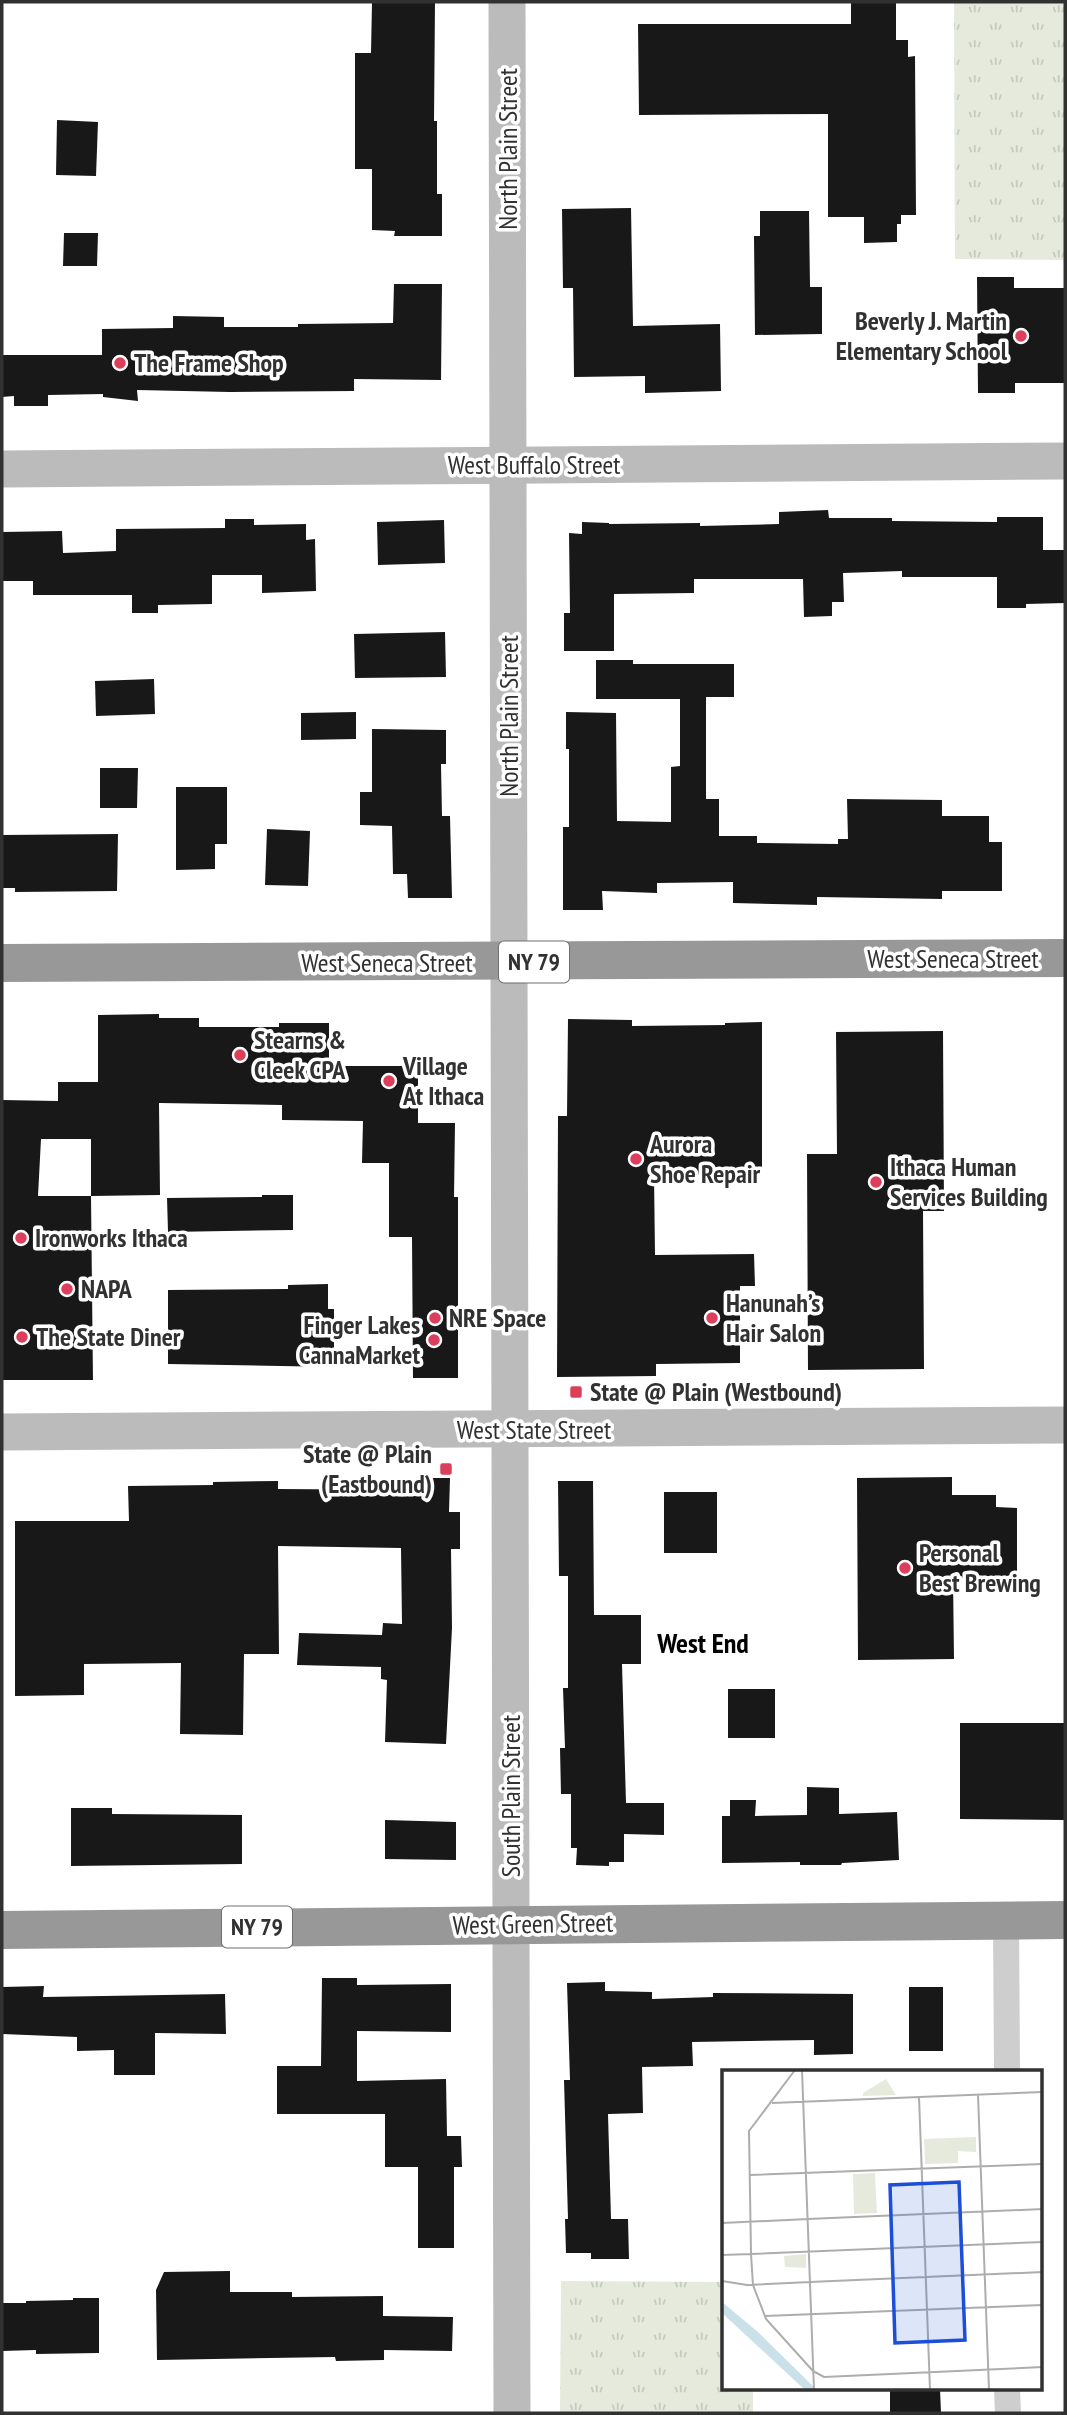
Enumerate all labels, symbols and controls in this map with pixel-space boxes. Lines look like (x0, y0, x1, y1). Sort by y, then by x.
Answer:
street label: North Plain Street (491, 68, 524, 230)
place label: Beverly J. Martin Elementary School (836, 304, 1008, 367)
marker: Beverly J. Martin Elementary School (1013, 328, 1029, 344)
place label: The Frame Shop (134, 346, 284, 379)
marker: The Frame Shop (112, 355, 128, 371)
street label: West Buffalo Street (448, 448, 620, 481)
street label: North Plain Street (492, 635, 525, 797)
road number: NY 79 (499, 942, 569, 982)
street label: West Seneca Street (867, 942, 1039, 975)
street label: West Seneca Street (301, 946, 473, 979)
place label: Stearns & Cleek CPA (254, 1023, 346, 1086)
marker: Stearns & Cleek CPA (232, 1047, 248, 1063)
place label: Village At Ithaca (402, 1049, 484, 1112)
marker: Village At Ithaca (381, 1073, 397, 1089)
place label: Aurora Shoe Repair (649, 1127, 760, 1190)
place label: Ithaca Human Services Building (890, 1150, 1048, 1213)
marker: Aurora Shoe Repair (628, 1151, 644, 1167)
marker: Ithaca Human Services Building (868, 1174, 884, 1190)
place label: Ironworks Ithaca (35, 1221, 188, 1254)
marker: Ironworks Ithaca (13, 1230, 29, 1246)
place label: NAPA (81, 1272, 133, 1305)
marker: NAPA (59, 1281, 75, 1297)
place label: Hanunah’s Hair Salon (726, 1286, 821, 1349)
place label: NRE Space (449, 1301, 546, 1334)
place label: Finger Lakes CannaMarket (299, 1308, 420, 1371)
marker: NRE Space (427, 1310, 443, 1326)
marker: Hanunah’s Hair Salon (704, 1310, 720, 1326)
place label: The State Diner (36, 1320, 181, 1353)
marker: The State Diner (14, 1329, 30, 1345)
marker: Finger Lakes CannaMarket (426, 1332, 442, 1348)
place label: State @ Plain (Westbound) (590, 1375, 842, 1408)
marker: State @ Plain (Westbound) (568, 1384, 584, 1400)
street label: West State Street (457, 1413, 611, 1446)
place label: State @ Plain (Eastbound) (303, 1437, 432, 1500)
marker: State @ Plain (Eastbound) (438, 1461, 454, 1477)
place label: Personal Best Brewing (919, 1536, 1041, 1599)
marker: Personal Best Brewing (897, 1560, 913, 1576)
district label: West End (656, 1624, 749, 1661)
street label: South Plain Street (494, 1715, 527, 1877)
road number: NY 79 (222, 1906, 292, 1948)
street label: West Green Street (452, 1906, 614, 1941)
inset map (722, 2070, 1042, 2390)

